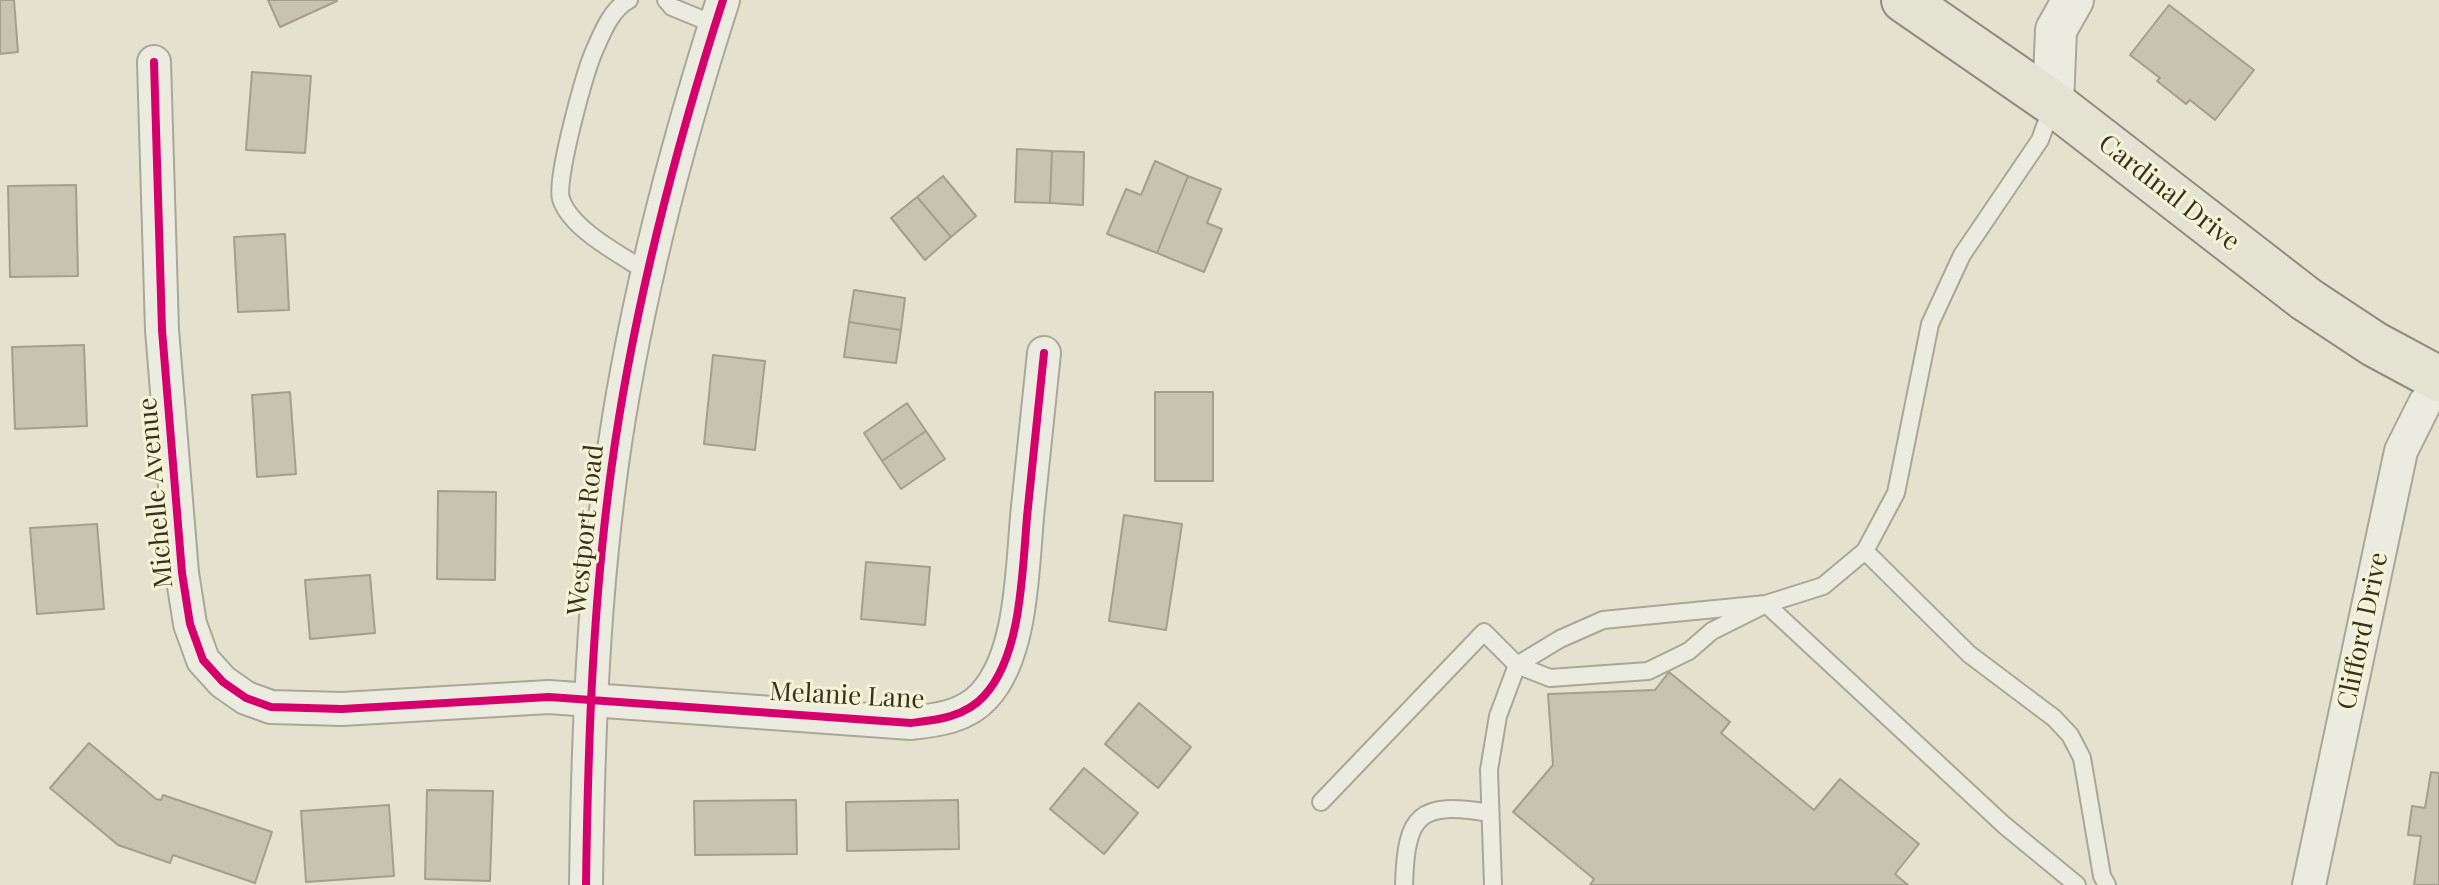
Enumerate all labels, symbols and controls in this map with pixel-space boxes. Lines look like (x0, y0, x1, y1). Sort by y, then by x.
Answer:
street label: Cardinal Drive (2092, 128, 2246, 258)
street label: Michelle Avenue (132, 396, 180, 590)
street label: Westport Road (562, 443, 610, 617)
street label: Clifford Drive (2331, 550, 2395, 712)
street label: Melanie Lane (769, 676, 925, 716)

